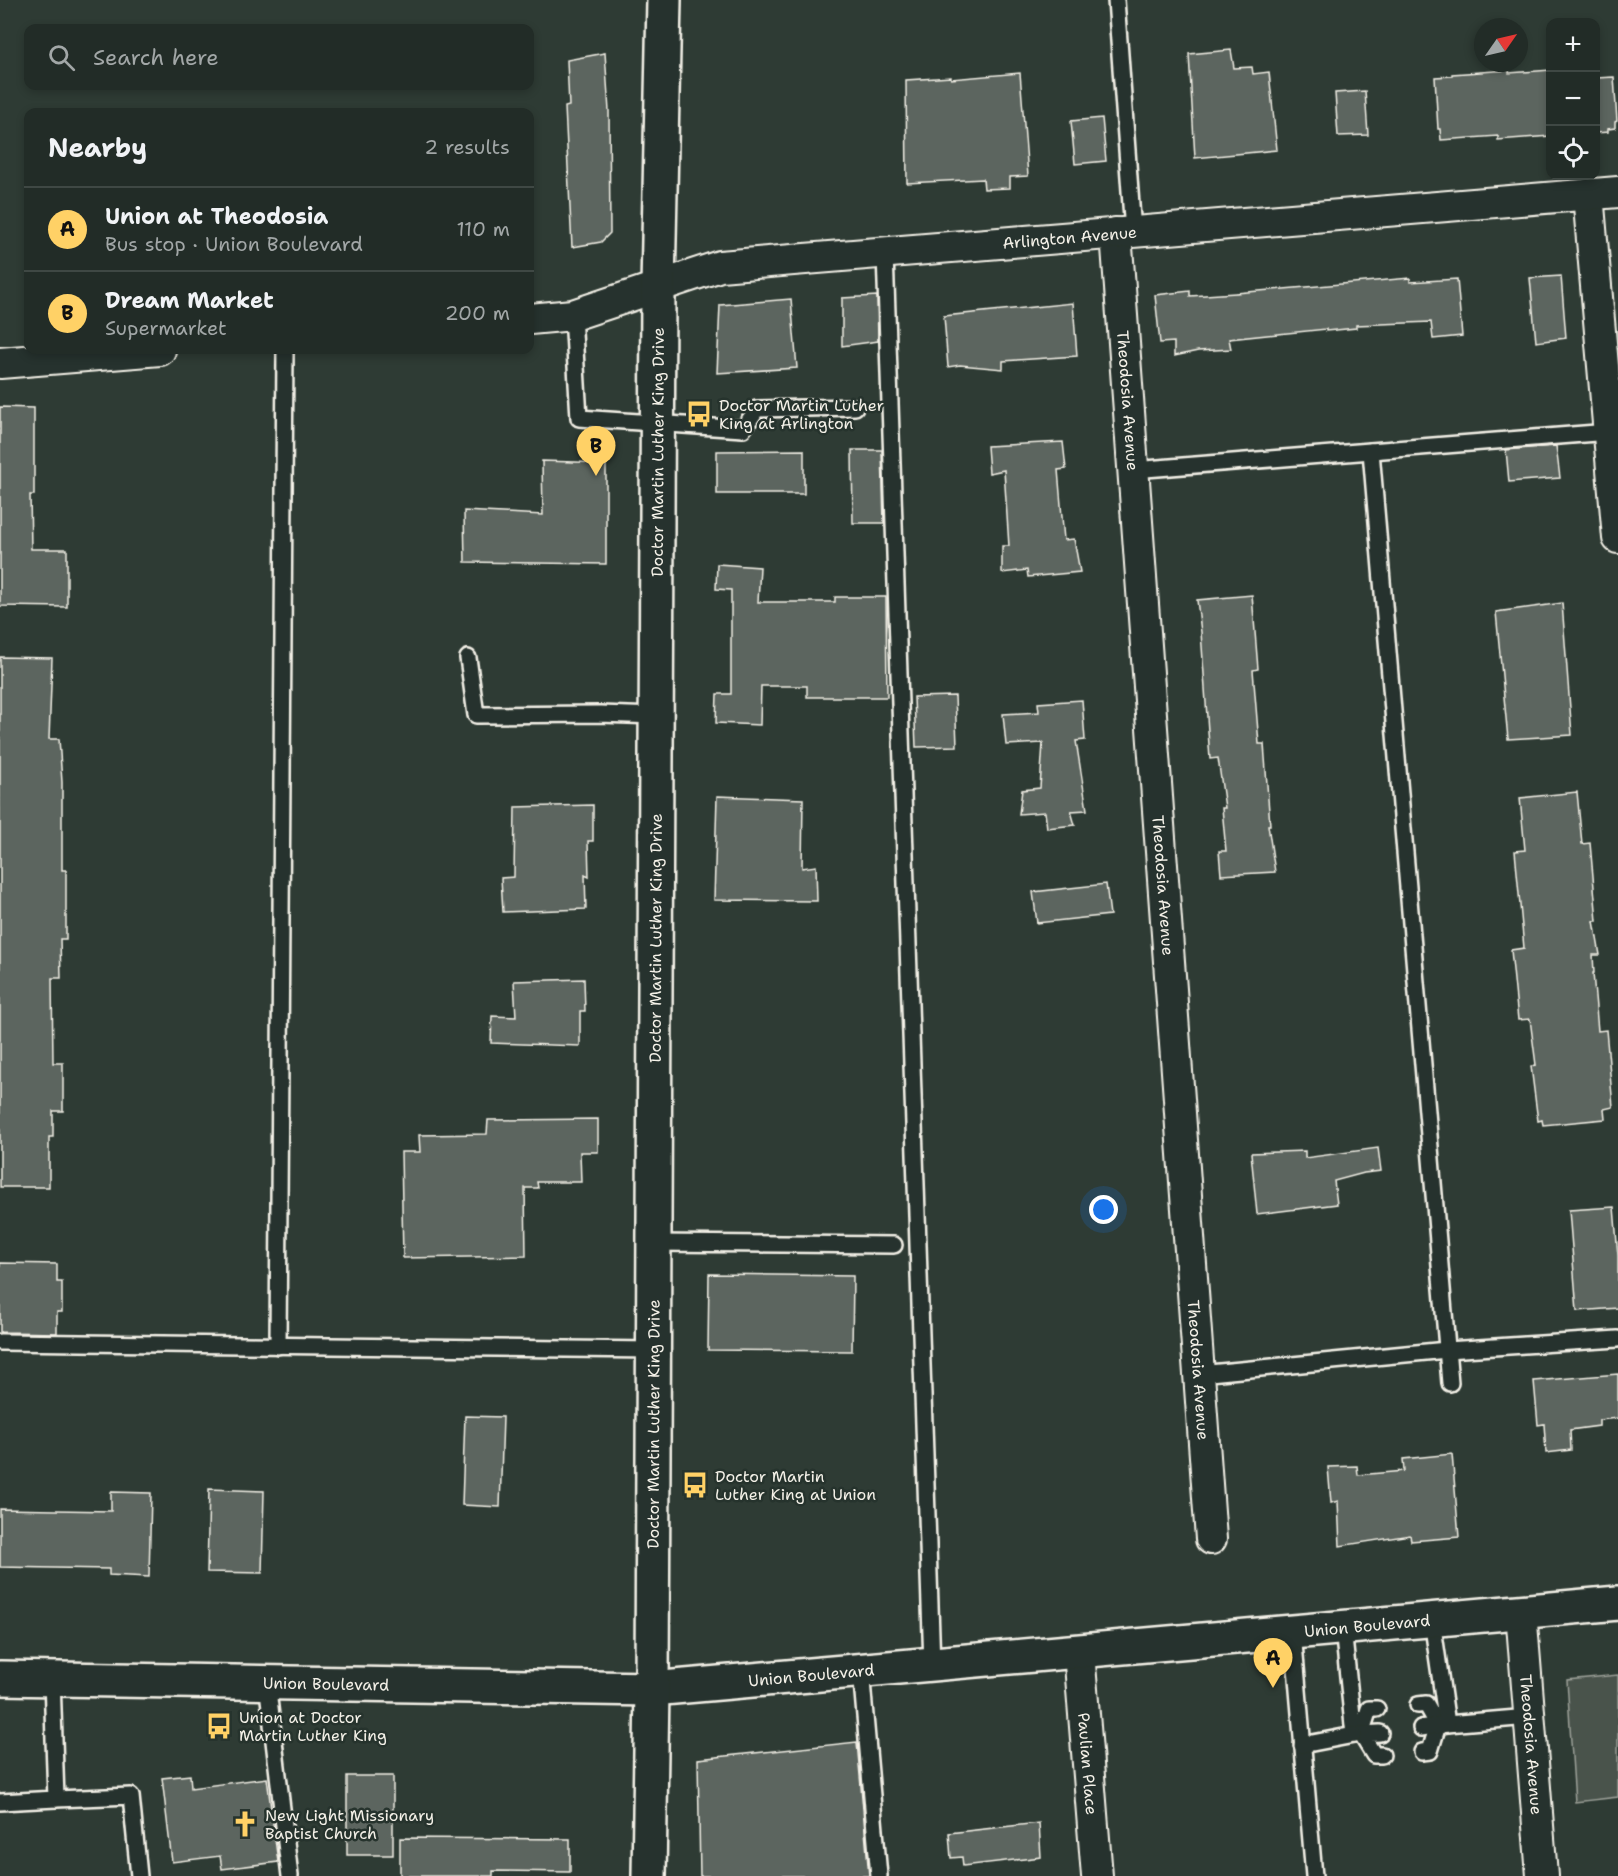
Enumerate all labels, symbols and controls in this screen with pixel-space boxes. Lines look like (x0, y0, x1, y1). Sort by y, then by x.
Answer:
north arrow (1474, 18, 1528, 72)
map controls (1546, 18, 1600, 180)
button: + (1546, 18, 1600, 72)
search box (24, 24, 534, 90)
icon: search (45, 41, 78, 74)
text: Search here (93, 43, 219, 72)
button: − (1546, 72, 1600, 126)
button: locate (1546, 126, 1600, 180)
text: Nearby (48, 130, 147, 165)
text: 2 results (424, 134, 510, 160)
text: Union at Theodosia (105, 202, 328, 231)
text: A (60, 216, 75, 242)
text: 110 m (456, 216, 510, 242)
street label: Arlington Avenue (1002, 221, 1138, 253)
text: Bus stop · Union Boulevard (105, 231, 363, 257)
text: Dream Market (105, 286, 274, 315)
text: B (61, 300, 74, 326)
text: 200 m (445, 300, 510, 326)
text: Supermarket (105, 315, 227, 341)
street label: Doctor Martin Luther King Drive (646, 327, 668, 577)
street label: Theodosia Avenue (1113, 330, 1144, 472)
place label: Doctor Martin Luther King at Arlington (719, 395, 884, 434)
bus stop icon: Doctor Martin Luther King at Arlington (684, 399, 714, 429)
pin: B (576, 426, 616, 476)
street label: Doctor Martin Luther King Drive (644, 813, 666, 1063)
street label: Theodosia Avenue (1148, 814, 1179, 956)
your location (1089, 1195, 1118, 1224)
street label: Doctor Martin Luther King Drive (642, 1299, 664, 1549)
street label: Theodosia Avenue (1183, 1299, 1214, 1441)
place label: Doctor Martin Luther King at Union (715, 1466, 876, 1505)
bus stop icon: Doctor Martin Luther King at Union (680, 1470, 710, 1500)
street label: Union Boulevard (1303, 1609, 1431, 1641)
pin: A (1254, 1638, 1292, 1688)
street label: Union Boulevard (747, 1659, 875, 1691)
street label: Union Boulevard (263, 1672, 389, 1695)
street label: Theodosia Avenue (1516, 1674, 1548, 1816)
place label: Union at Doctor Martin Luther King (239, 1707, 387, 1746)
bus stop icon: Union at Doctor Martin Luther King (204, 1711, 234, 1741)
street label: Paulian Place (1073, 1712, 1103, 1816)
place label: New Light Missionary Baptist Church (265, 1805, 434, 1844)
church icon: New Light Missionary Baptist Church (230, 1809, 260, 1839)

